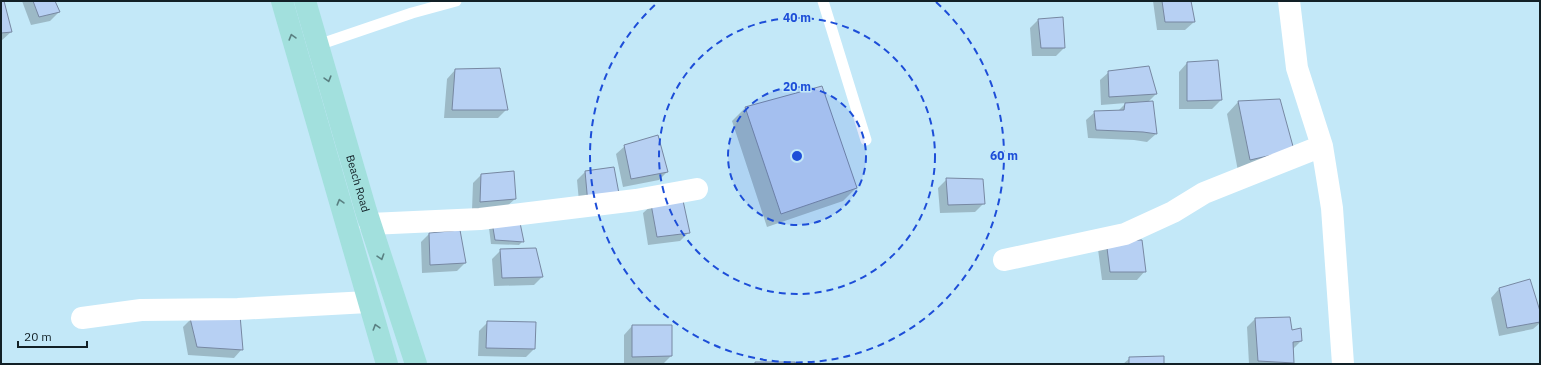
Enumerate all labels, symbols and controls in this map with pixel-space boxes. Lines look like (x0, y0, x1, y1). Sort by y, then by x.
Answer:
text: 40 m (783, 10, 811, 25)
one-way arrow (288, 33, 297, 40)
one-way arrow (323, 75, 332, 82)
text: 20 m (783, 79, 811, 94)
text: 60 m (990, 148, 1018, 163)
centre of rings (790, 149, 804, 163)
street label: Beach Road (343, 153, 373, 214)
one-way arrow (336, 199, 344, 205)
one-way arrow (376, 253, 385, 260)
scale bar (18, 323, 87, 349)
one-way arrow (372, 323, 381, 330)
text: 20 m (24, 329, 52, 344)

